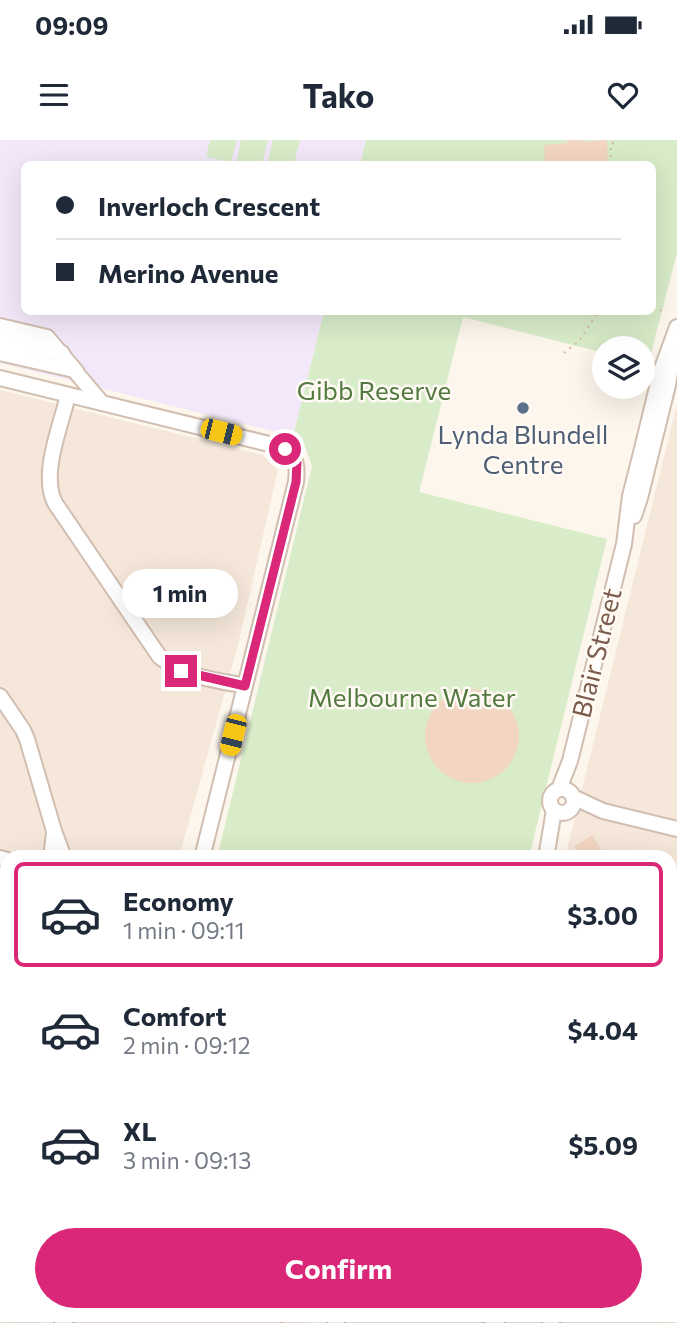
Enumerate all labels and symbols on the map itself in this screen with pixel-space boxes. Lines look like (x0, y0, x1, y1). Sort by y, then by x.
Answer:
park label: Gibb Reserve (297, 374, 451, 405)
marker: Lynda Blundell Centre (515, 400, 531, 416)
car (199, 417, 244, 447)
place label: Lynda Blundell Centre (438, 418, 608, 479)
route start (269, 433, 301, 465)
callout: 1 min (123, 570, 239, 618)
street label: Blair Street (564, 585, 627, 721)
route end (165, 655, 197, 687)
park label: Melbourne Water (308, 681, 516, 712)
car (218, 712, 249, 758)

